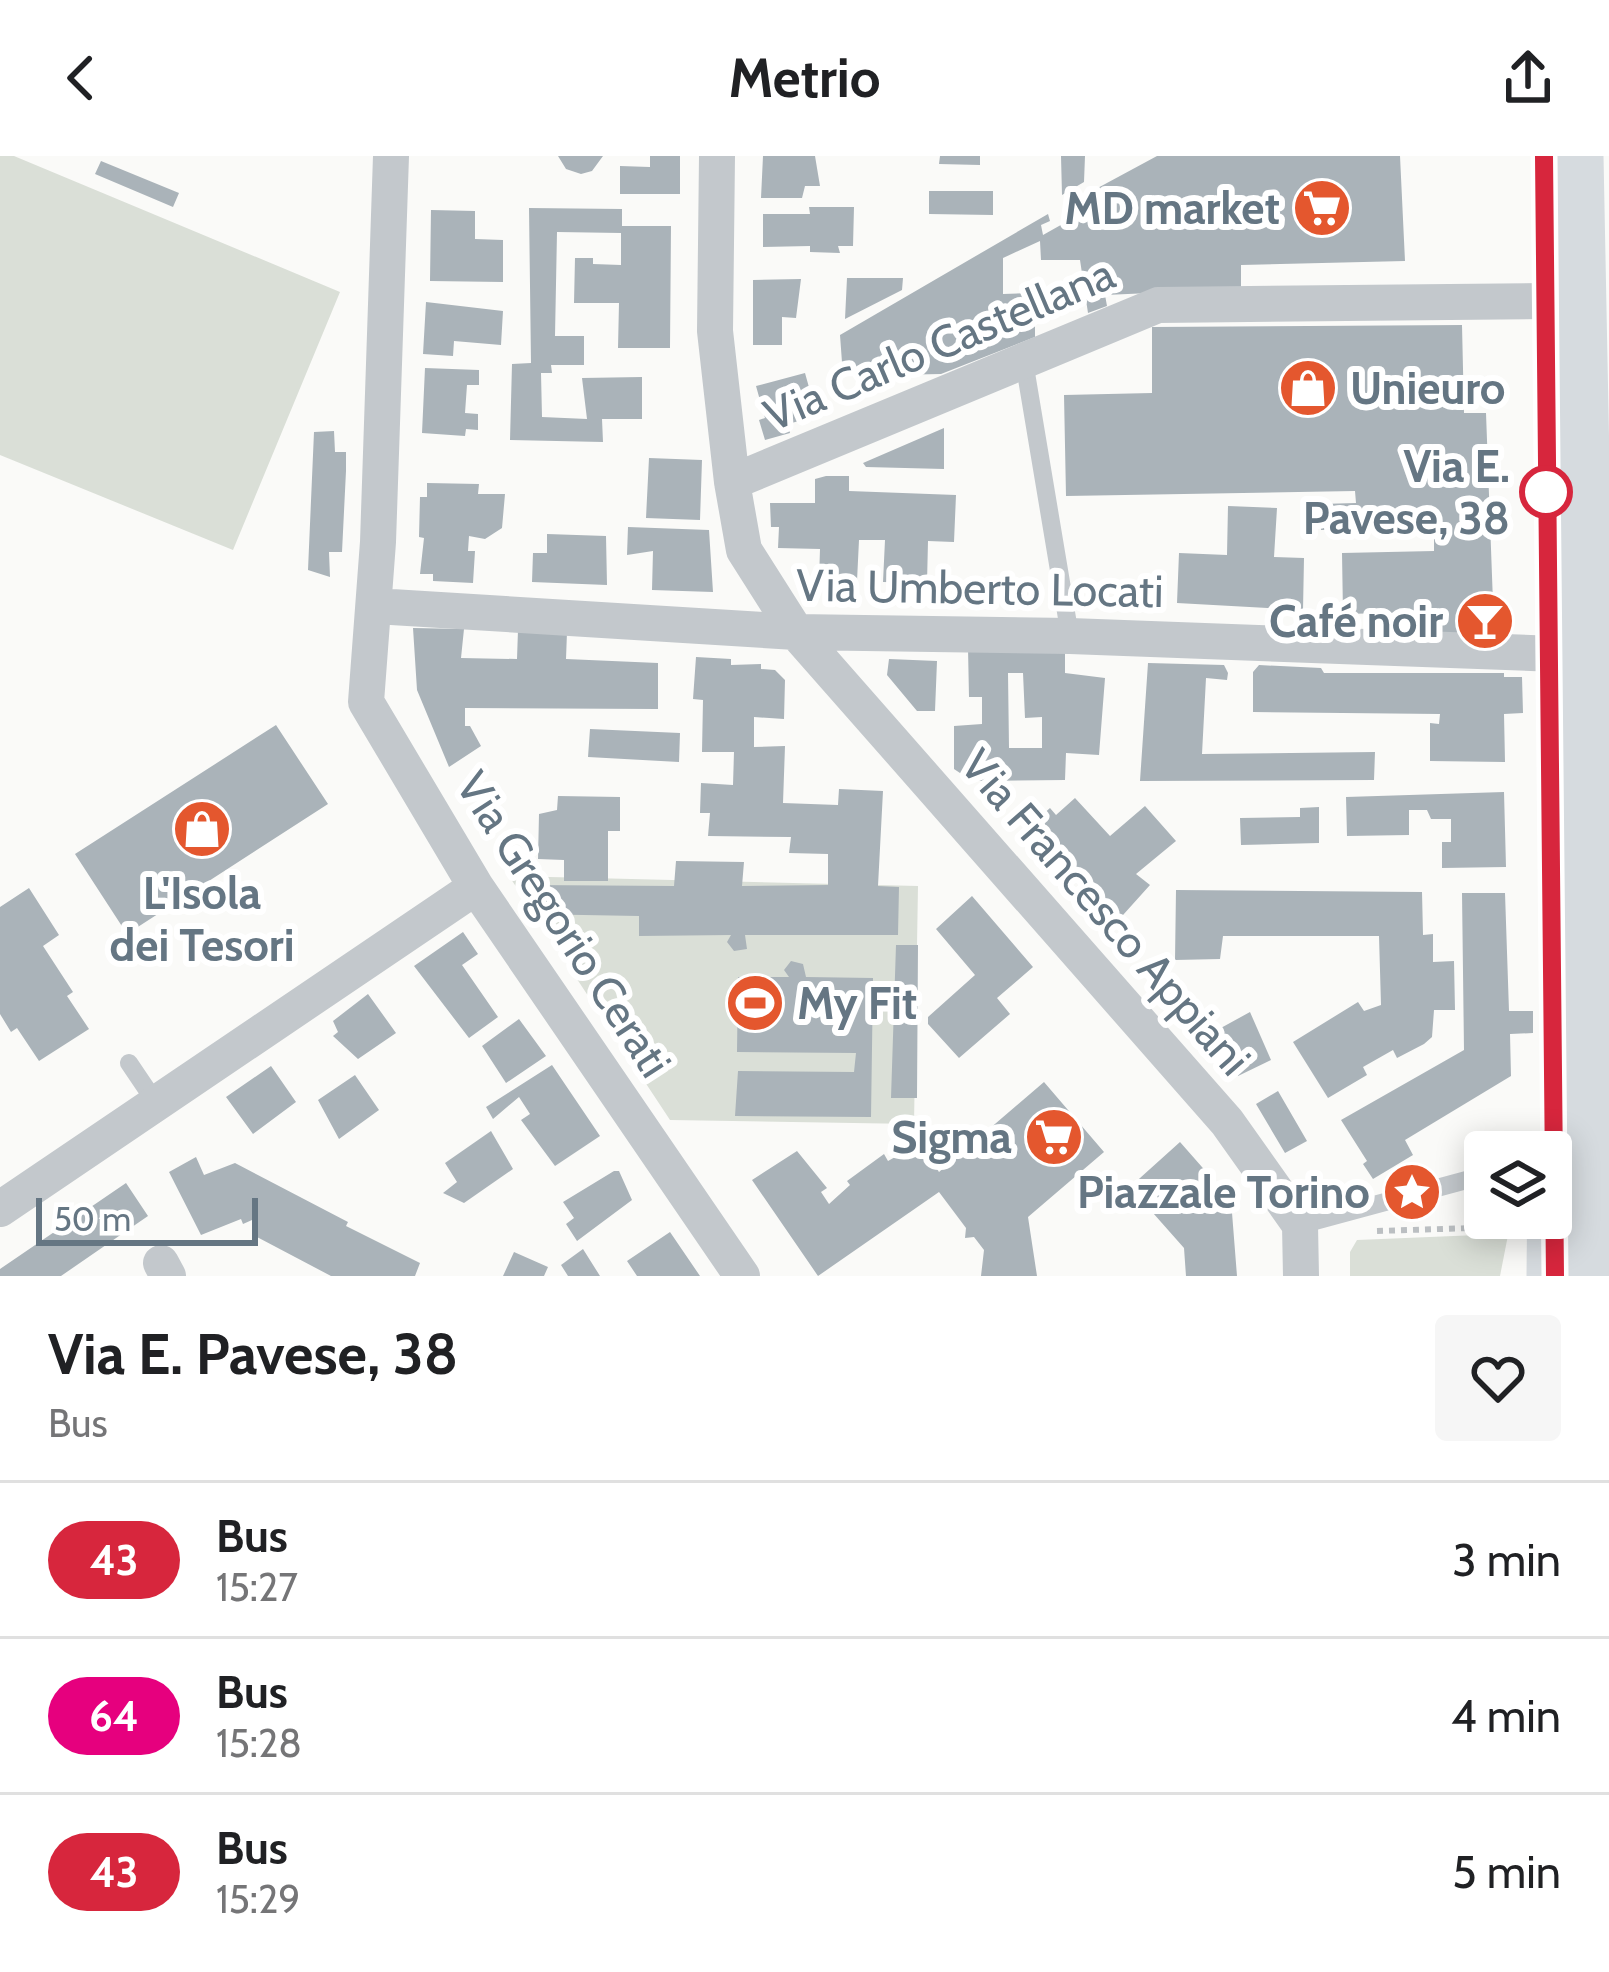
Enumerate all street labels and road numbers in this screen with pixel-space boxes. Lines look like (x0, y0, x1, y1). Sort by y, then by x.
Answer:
street label: Via Carlo Castellana (756, 246, 1123, 442)
street label: Via Umberto Locati (796, 558, 1164, 618)
street label: Via Francesco Appiani (950, 738, 1262, 1086)
street label: Via Gregorio Cerati (445, 761, 683, 1087)

